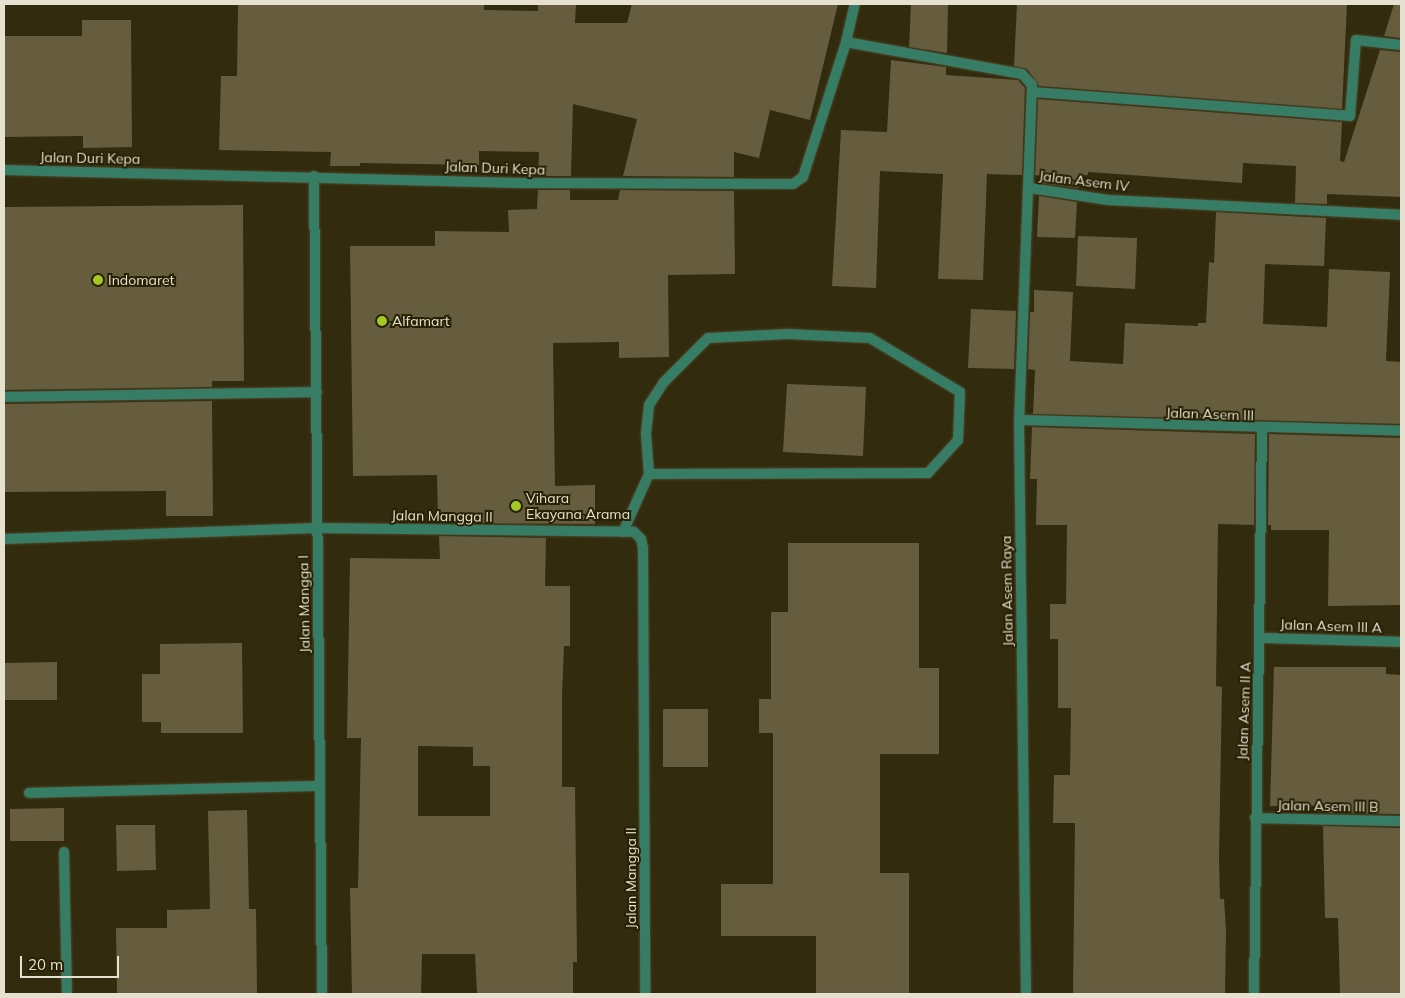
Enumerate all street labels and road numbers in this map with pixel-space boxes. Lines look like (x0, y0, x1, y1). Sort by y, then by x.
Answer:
street label: Jalan Duri Kepa (40, 149, 140, 167)
street label: Jalan Duri Kepa (445, 158, 545, 178)
street label: Jalan Asem IV (1038, 167, 1130, 195)
street label: Jalan Asem III (1166, 404, 1254, 424)
street label: Jalan Mangga II (391, 507, 493, 525)
street label: Jalan Asem Raya (998, 535, 1016, 647)
street label: Jalan Mangga I (295, 555, 313, 653)
street label: Jalan Asem III A (1280, 616, 1382, 636)
street label: Jalan Asem II A (1234, 661, 1254, 761)
street label: Jalan Asem III B (1277, 797, 1379, 815)
street label: Jalan Mangga II (623, 827, 639, 929)

